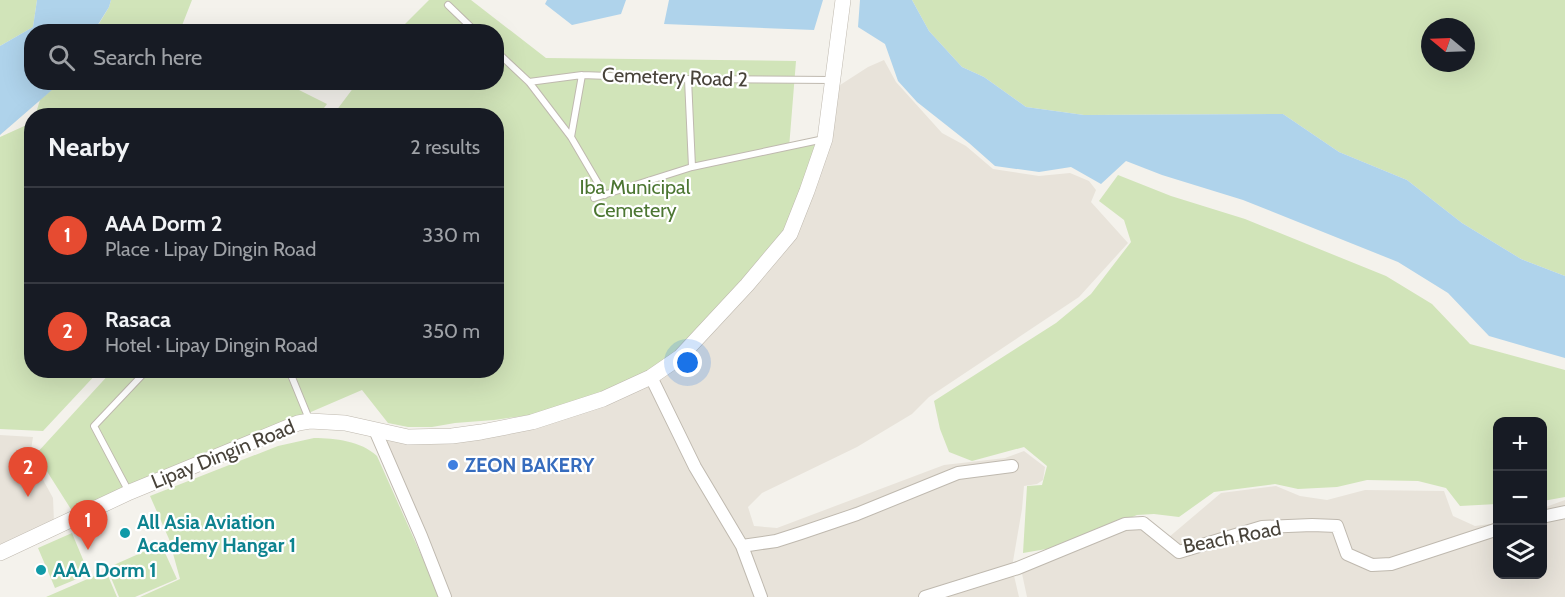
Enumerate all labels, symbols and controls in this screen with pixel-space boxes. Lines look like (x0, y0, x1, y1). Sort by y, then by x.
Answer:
north arrow (1421, 18, 1475, 72)
search box (24, 24, 504, 90)
icon: search (45, 41, 78, 74)
text: Search here (93, 44, 202, 71)
street label: Cemetery Road 2 (602, 62, 748, 92)
text: Nearby (48, 131, 129, 163)
text: 2 results (410, 135, 480, 159)
park label: Iba Municipal Cemetery (580, 175, 691, 222)
text: AAA Dorm 2 (105, 210, 222, 237)
text: 1 (64, 223, 71, 247)
text: 330 m (422, 223, 480, 247)
text: Place · Lipay Dingin Road (105, 237, 316, 261)
text: Rasaca (105, 306, 171, 333)
text: 2 (62, 319, 73, 343)
text: 350 m (422, 319, 480, 343)
text: Hotel · Lipay Dingin Road (105, 333, 318, 357)
your location (673, 348, 702, 377)
street label: Lipay Dingin Road (148, 414, 298, 494)
map controls (1493, 417, 1547, 579)
button: + (1493, 417, 1547, 471)
pin: 2 (9, 448, 48, 497)
place label: ZEON BAKERY (465, 453, 595, 477)
marker: ZEON BAKERY (446, 458, 460, 472)
button: − (1493, 471, 1547, 525)
pin: 1 (68, 500, 107, 550)
place label: All Asia Aviation Academy Hangar 1 (137, 510, 296, 557)
street label: Beach Road (1181, 516, 1283, 558)
button: layers (1493, 525, 1547, 579)
marker: All Asia Aviation Academy Hangar 1 (118, 526, 132, 540)
place label: AAA Dorm 1 (53, 558, 157, 582)
marker: AAA Dorm 1 (34, 563, 48, 577)

